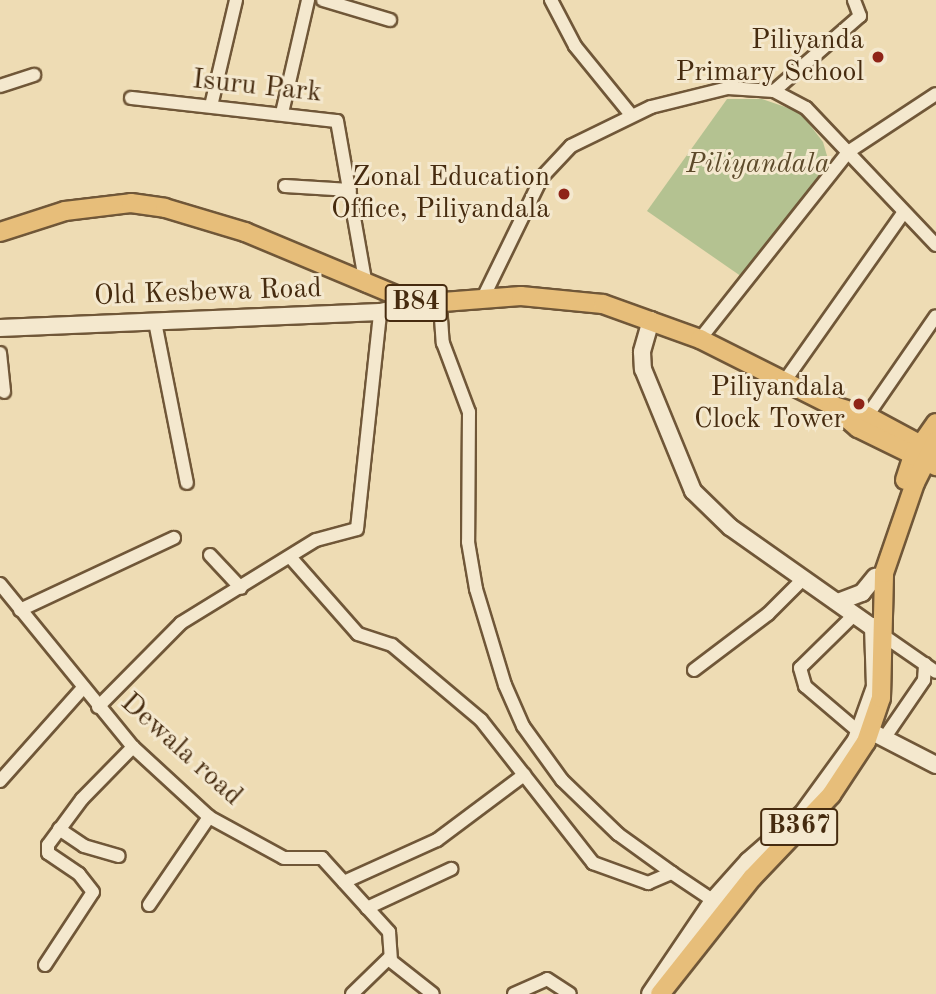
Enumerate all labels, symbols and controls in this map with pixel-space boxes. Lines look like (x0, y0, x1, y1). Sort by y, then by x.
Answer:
place label: Piliyanda Primary School (676, 24, 864, 90)
marker: Piliyanda Primary School (870, 49, 886, 65)
street label: Isuru Park (191, 63, 323, 111)
park label: Piliyandala (686, 148, 830, 182)
place label: Zonal Education Office, Piliyandala (331, 161, 550, 227)
marker: Zonal Education Office, Piliyandala (556, 186, 572, 202)
street label: Old Kesbewa Road (94, 272, 322, 314)
road number: B84 (384, 280, 448, 326)
place label: Piliyandala Clock Tower (694, 371, 845, 437)
marker: Piliyandala Clock Tower (851, 396, 867, 412)
street label: Dewala road (113, 687, 249, 813)
road number: B367 (759, 804, 839, 849)

